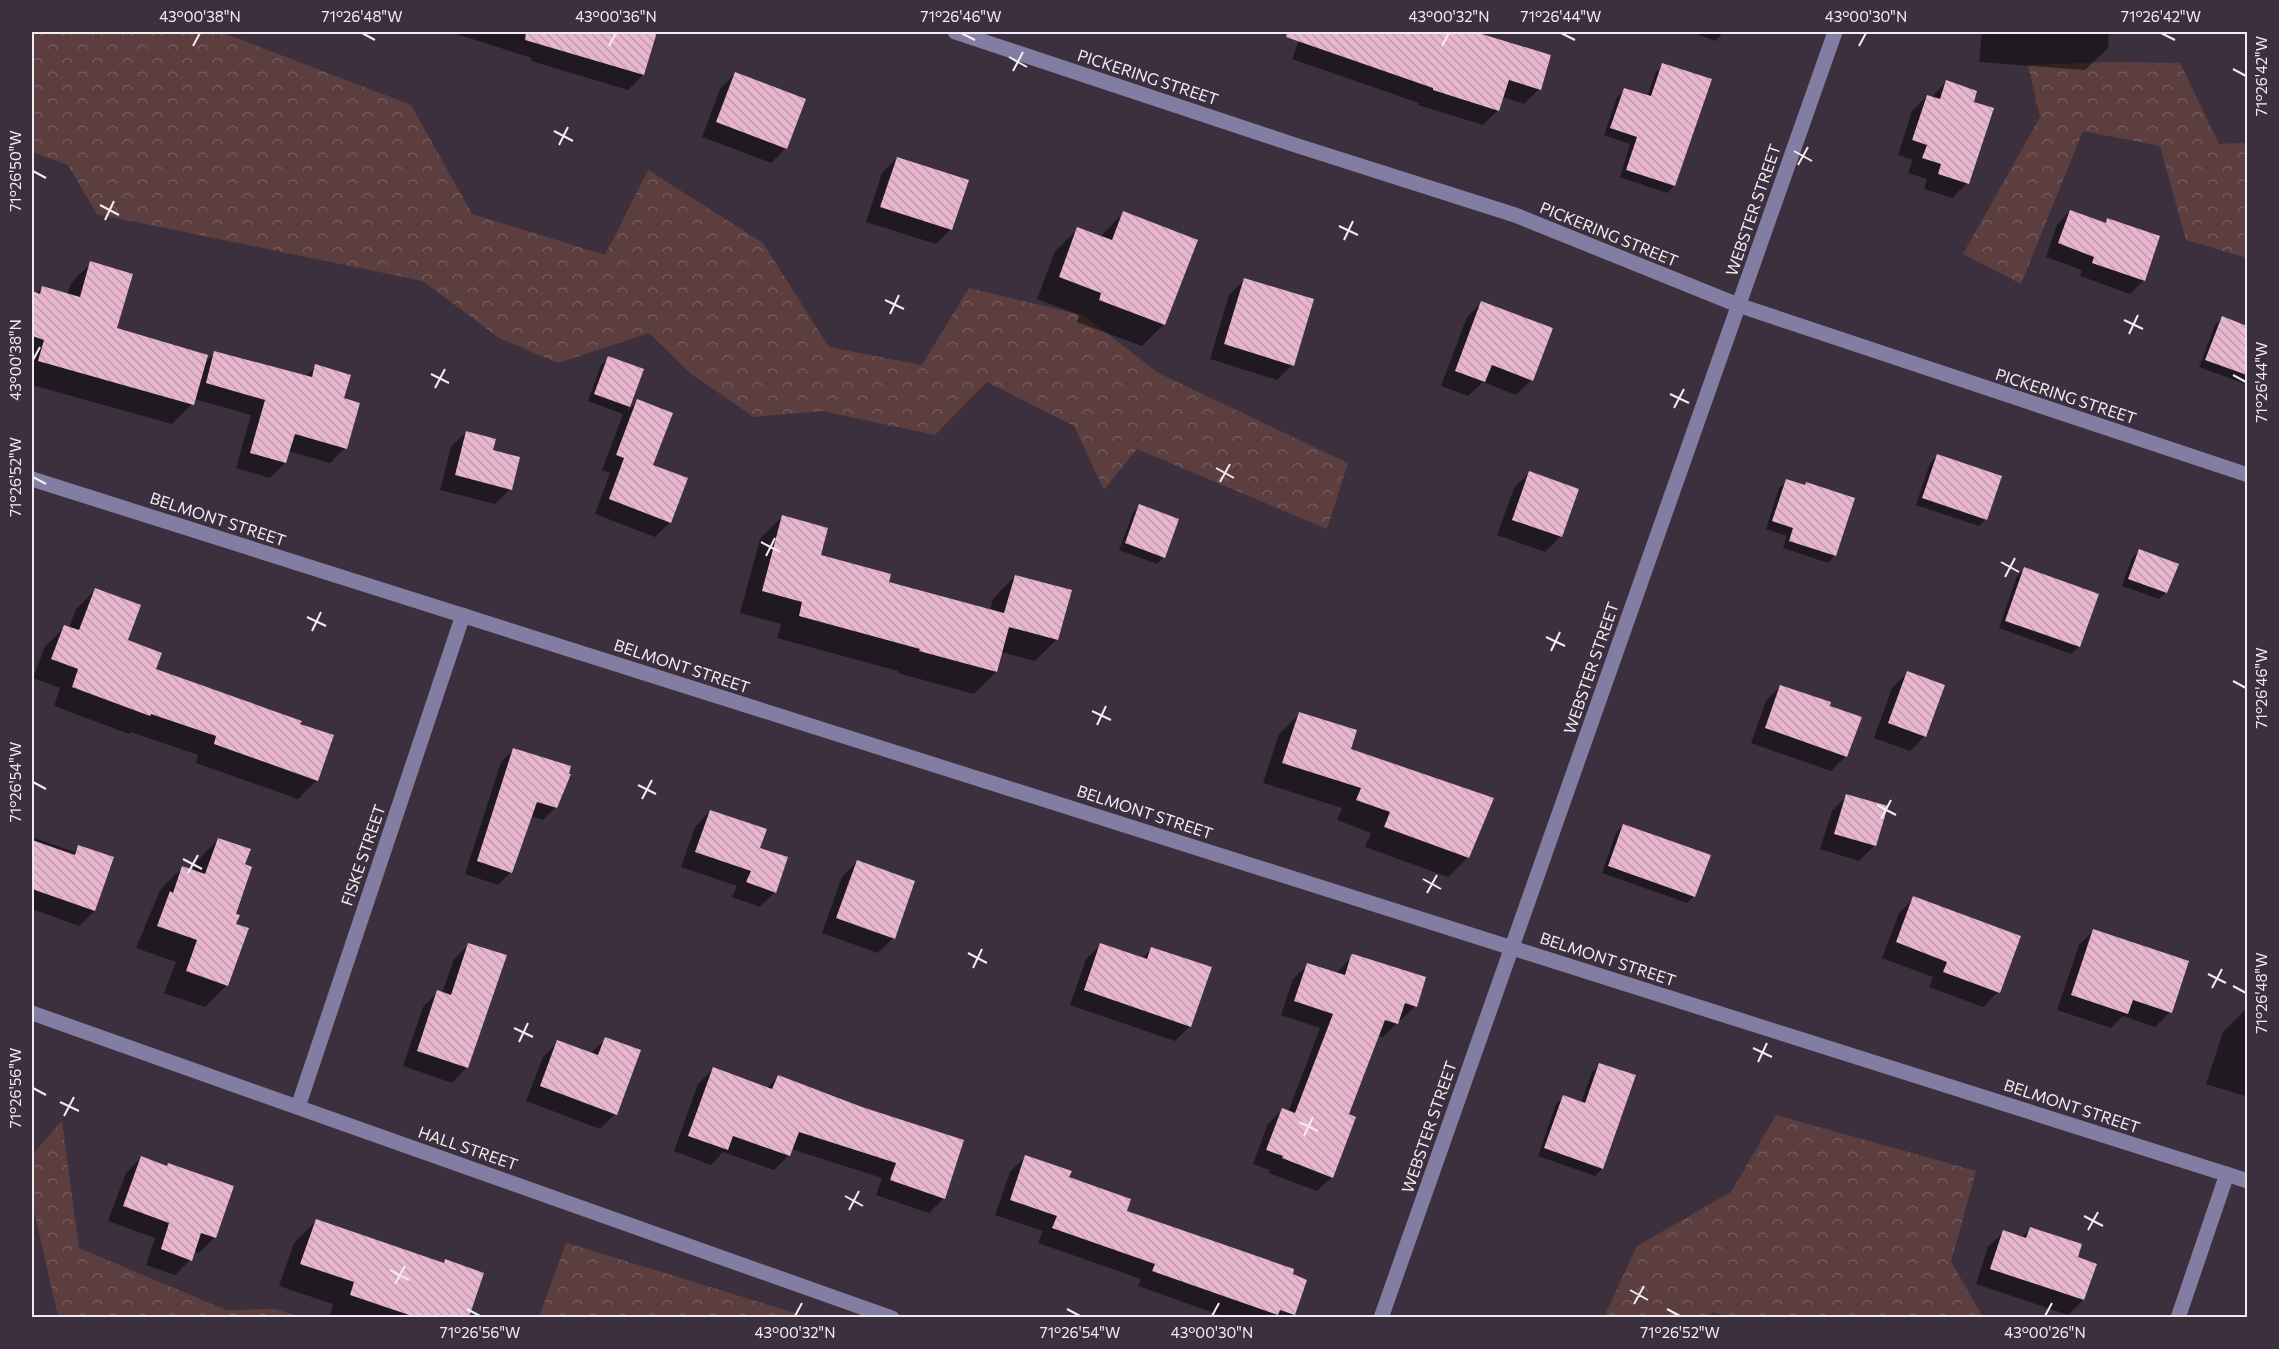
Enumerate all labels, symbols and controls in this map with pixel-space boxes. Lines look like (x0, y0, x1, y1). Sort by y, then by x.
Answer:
text: 43°00'38"N (159, 7, 241, 25)
text: 71°26'48"W (322, 7, 402, 25)
text: 43°00'36"N (575, 7, 657, 25)
text: 71°26'46"W (921, 7, 1001, 25)
text: 43°00'32"N (1409, 7, 1489, 25)
text: 71°26'44"W (1521, 7, 1601, 25)
text: 43°00'30"N (1825, 7, 1907, 25)
text: 71°26'42"W (2121, 7, 2201, 25)
text: 71°26'42"W (2252, 36, 2270, 116)
street label: PICKERING STREET (1075, 45, 1221, 108)
text: 71°26'50"W (6, 130, 24, 212)
street label: WEBSTER STREET (1721, 141, 1784, 278)
street label: PICKERING STREET (1537, 197, 1681, 270)
text: 43°00'38"N (6, 319, 24, 401)
text: 71°26'44"W (2252, 342, 2270, 422)
street label: PICKERING STREET (1993, 364, 2139, 427)
text: 71°26'52"W (6, 437, 24, 517)
street label: BELMONT STREET (148, 488, 289, 549)
street label: WEBSTER STREET (1559, 599, 1622, 736)
street label: BELMONT STREET (612, 635, 753, 696)
text: 71°26'46"W (2252, 648, 2270, 728)
text: 71°26'54"W (6, 742, 24, 822)
street label: BELMONT STREET (1075, 781, 1216, 842)
street label: FISKE STREET (336, 802, 389, 908)
street label: BELMONT STREET (1538, 928, 1679, 989)
text: 71°26'48"W (2252, 953, 2270, 1033)
text: 71°26'56"W (6, 1048, 24, 1128)
street label: WEBSTER STREET (1397, 1058, 1460, 1195)
street label: BELMONT STREET (2002, 1075, 2143, 1136)
street label: HALL STREET (416, 1122, 520, 1173)
text: 71°26'56"W (440, 1323, 520, 1341)
text: 43°00'32"N (755, 1323, 835, 1341)
text: 71°26'54"W (1040, 1323, 1120, 1341)
text: 43°00'30"N (1171, 1323, 1253, 1341)
text: 71°26'52"W (1640, 1323, 1720, 1341)
text: 43°00'26"N (2004, 1323, 2086, 1341)

